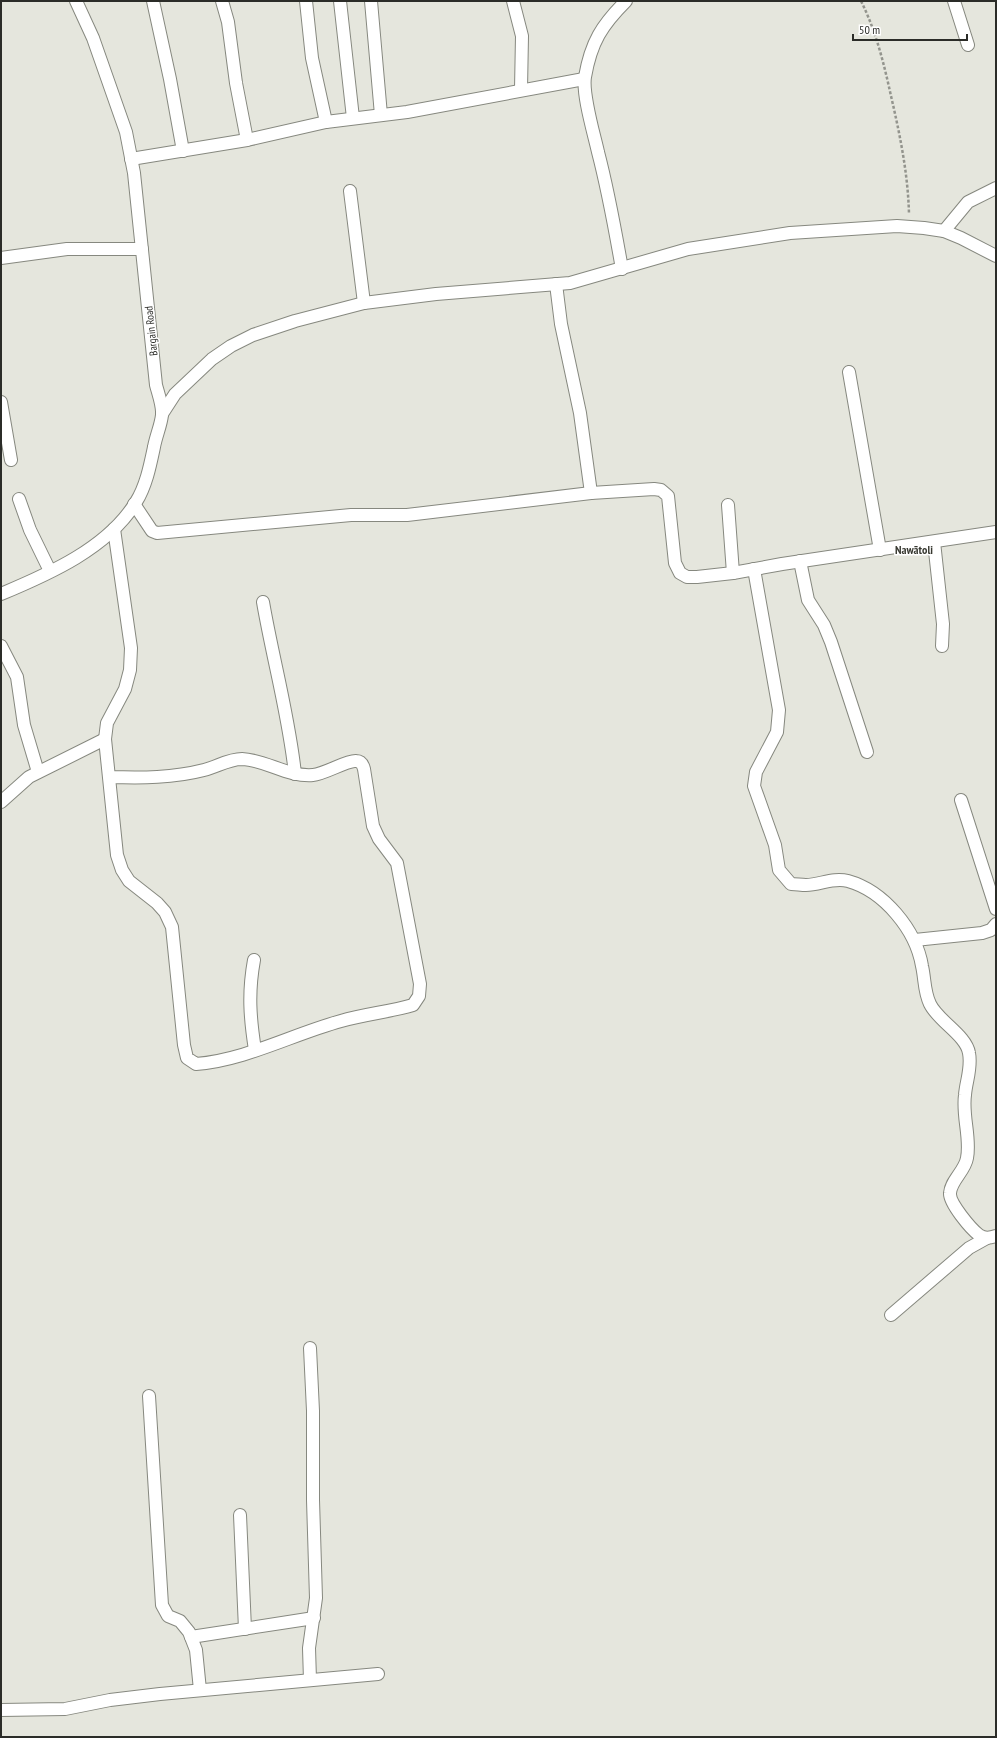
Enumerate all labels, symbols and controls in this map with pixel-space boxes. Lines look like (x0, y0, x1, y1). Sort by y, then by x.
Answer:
scale bar (853, 16, 967, 42)
text: 50 m (859, 22, 880, 37)
street label: Bargain Road (141, 305, 161, 357)
district label: Nawātoli (895, 542, 933, 557)

